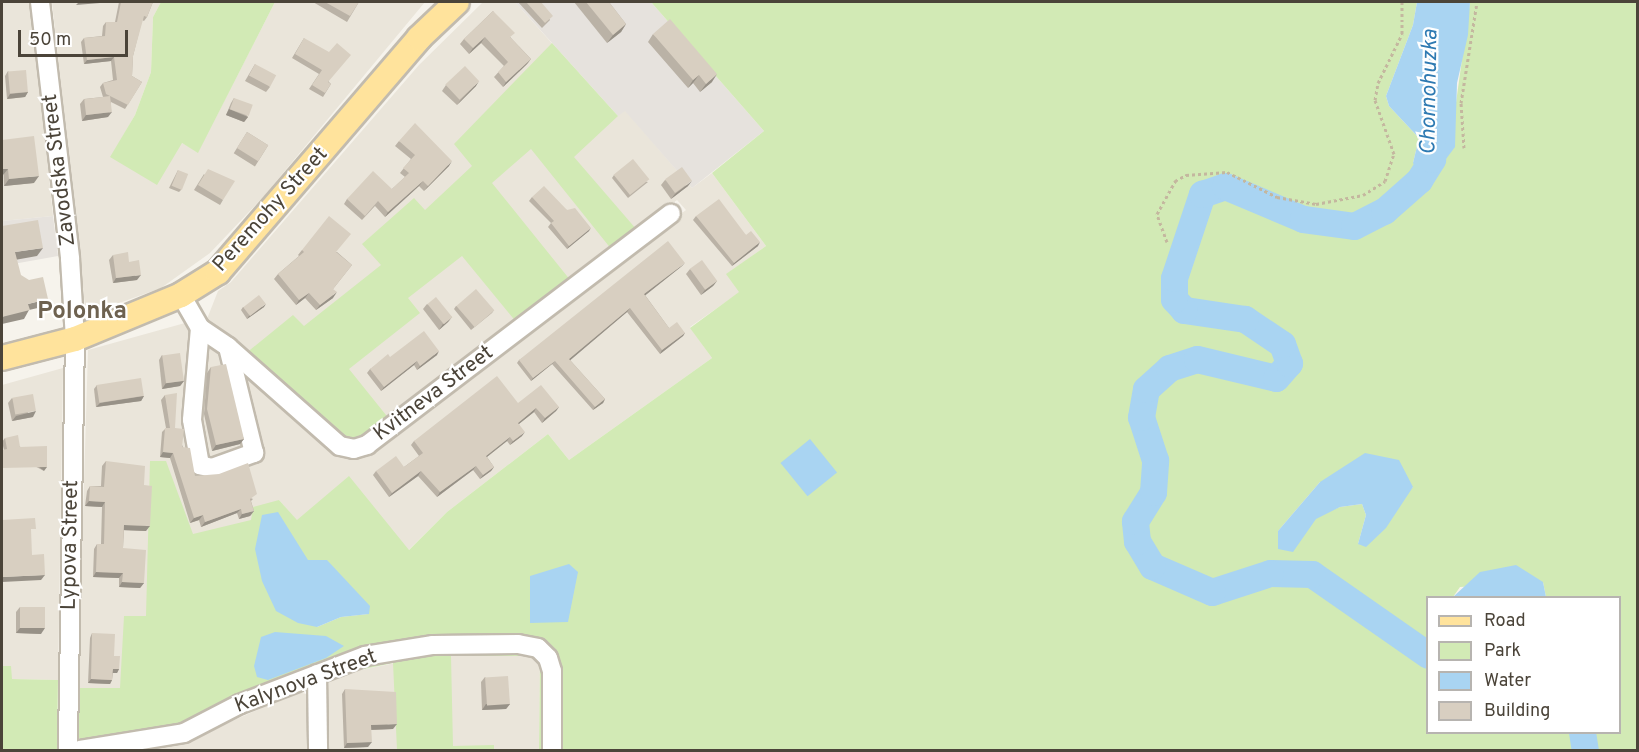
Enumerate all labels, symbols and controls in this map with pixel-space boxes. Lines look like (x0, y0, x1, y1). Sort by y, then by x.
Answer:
scale bar (21, 18, 130, 56)
text: 50 m (29, 29, 71, 52)
water label: Chornohuzka (1416, 29, 1444, 155)
street label: Zavodska Street (38, 92, 82, 248)
street label: Peremohy Street (208, 142, 334, 278)
district label: Polonka (37, 299, 127, 327)
street label: Kvitneva Street (369, 341, 499, 447)
street label: Lypova Street (57, 480, 85, 610)
legend (1426, 596, 1621, 734)
text: Road (1484, 610, 1526, 633)
text: Park (1484, 640, 1521, 663)
street label: Kalynova Street (232, 645, 380, 719)
text: Water (1484, 670, 1531, 693)
text: Building (1484, 700, 1550, 723)

